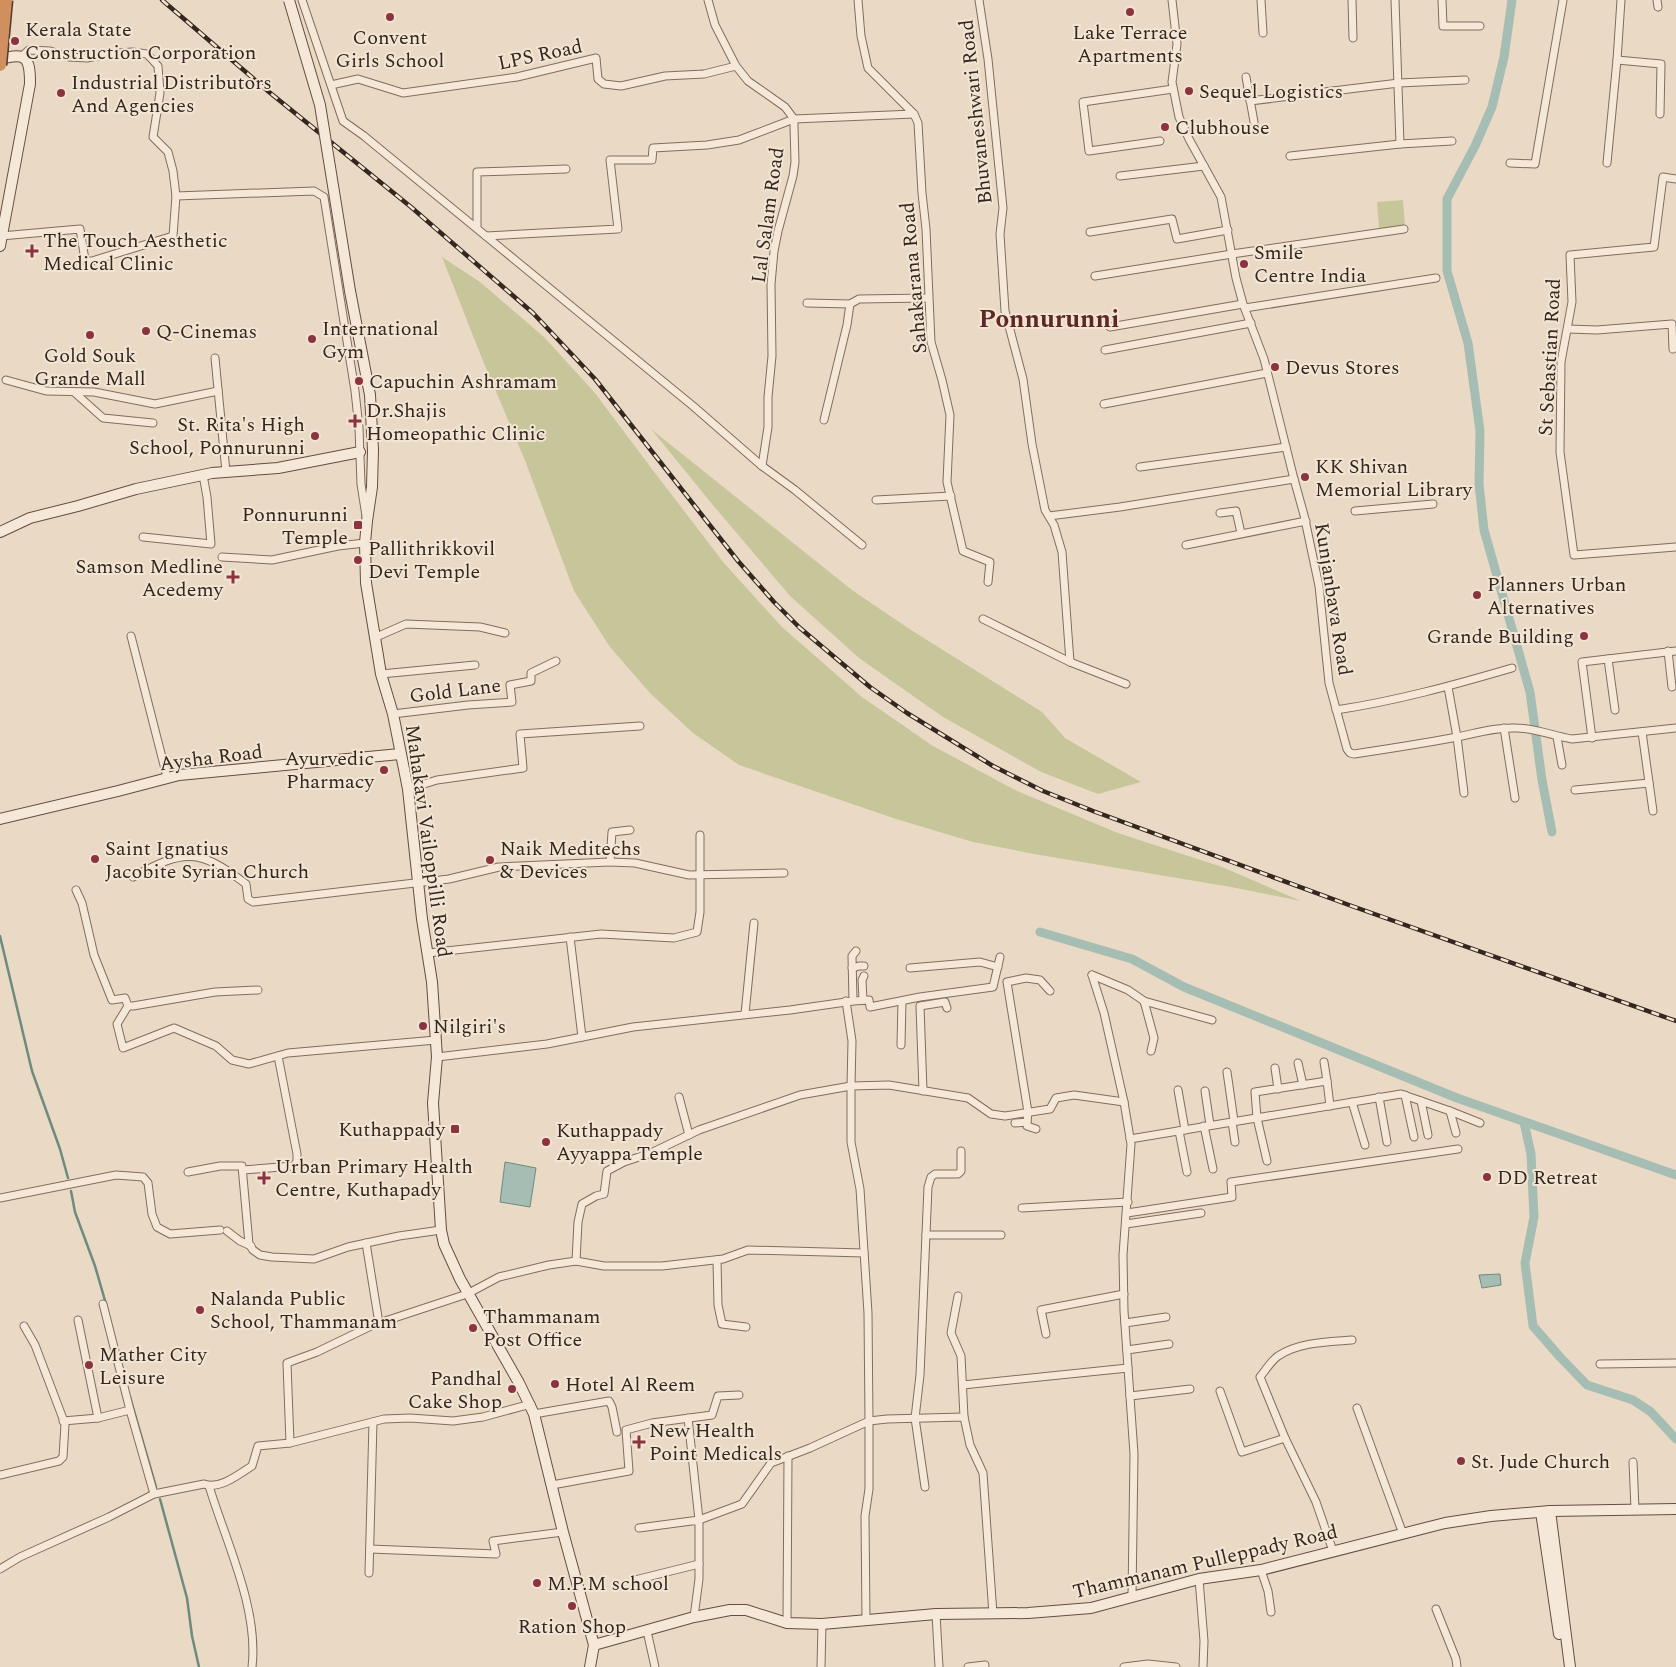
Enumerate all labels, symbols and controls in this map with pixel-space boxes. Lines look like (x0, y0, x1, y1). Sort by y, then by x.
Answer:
marker: Lake Terrace Apartments (1124, 6, 1136, 18)
marker: Convent Girls School (384, 11, 396, 23)
place label: Kerala State Construction Corporation (25, 15, 256, 68)
street label: Bhuvaneshwari Road (951, 18, 1001, 206)
place label: Lake Terrace Apartments (1072, 18, 1188, 71)
place label: Convent Girls School (336, 23, 444, 76)
street label: LPS Road (495, 31, 585, 79)
marker: Kerala State Construction Corporation (9, 35, 21, 47)
place label: Industrial Distributors And Agencies (71, 68, 272, 121)
place label: Sequel Logistics (1199, 77, 1343, 107)
marker: Sequel Logistics (1183, 85, 1195, 97)
marker: Industrial Distributors And Agencies (55, 87, 67, 99)
place label: Clubhouse (1175, 113, 1270, 143)
marker: Clubhouse (1159, 121, 1171, 133)
street label: Lal Salam Road (744, 145, 792, 285)
street label: Sahakarana Road (892, 201, 936, 355)
place label: The Touch Aesthetic Medical Clinic (43, 226, 228, 279)
place label: Smile Centre India (1254, 238, 1367, 291)
marker: The Touch Aesthetic Medical Clinic (25, 244, 39, 258)
marker: Smile Centre India (1238, 258, 1250, 270)
street label: St Sebastian Road (1531, 277, 1569, 437)
district label: Ponnurunni (979, 301, 1119, 339)
place label: International Gym (322, 314, 439, 367)
place label: Q-Cinemas (156, 317, 257, 347)
marker: Q-Cinemas (140, 325, 152, 337)
marker: Gold Souk Grande Mall (84, 329, 96, 341)
marker: International Gym (306, 333, 318, 345)
place label: Gold Souk Grande Mall (34, 341, 146, 394)
place label: Devus Stores (1285, 353, 1400, 383)
marker: Devus Stores (1269, 361, 1281, 373)
place label: Capuchin Ashramam (369, 367, 557, 397)
marker: Capuchin Ashramam (353, 375, 365, 387)
place label: Dr.Shajis Homeopathic Clinic (366, 396, 545, 449)
place label: St. Rita's High School, Ponnurunni (129, 410, 305, 463)
marker: Dr.Shajis Homeopathic Clinic (348, 414, 362, 428)
marker: St. Rita's High School, Ponnurunni (309, 430, 321, 442)
place label: KK Shivan Memorial Library (1315, 452, 1474, 505)
marker: KK Shivan Memorial Library (1299, 471, 1311, 483)
place label: Ponnurunni Temple (242, 500, 348, 553)
marker: Ponnurunni Temple (352, 519, 364, 531)
street label: Kunjanbava Road (1306, 520, 1360, 678)
place label: Pallithrikkovil Devi Temple (368, 534, 495, 587)
place label: Samson Medline Acedemy (75, 552, 224, 605)
marker: Pallithrikkovil Devi Temple (352, 554, 364, 566)
place label: Planners Urban Alternatives (1487, 570, 1626, 623)
marker: Samson Medline Acedemy (227, 571, 239, 583)
marker: Planners Urban Alternatives (1471, 589, 1483, 601)
place label: Grande Building (1427, 622, 1574, 652)
marker: Grande Building (1578, 630, 1590, 642)
street label: Gold Lane (408, 671, 503, 711)
street label: Mahakavi Vailoppilli Road (397, 723, 459, 960)
street label: Aysha Road (158, 737, 264, 779)
place label: Ayurvedic Pharmacy (285, 744, 375, 797)
marker: Ayurvedic Pharmacy (378, 764, 390, 776)
place label: Saint Ignatius Jacobite Syrian Church (105, 834, 309, 887)
place label: Naik Meditechs & Devices (500, 834, 641, 887)
marker: Saint Ignatius Jacobite Syrian Church (89, 853, 101, 865)
marker: Naik Meditechs & Devices (484, 854, 496, 866)
place label: Nilgiri's (433, 1012, 506, 1042)
marker: Nilgiri's (417, 1020, 429, 1032)
place label: Kuthappady (338, 1115, 446, 1145)
place label: Kuthappady Ayyappa Temple (556, 1116, 703, 1169)
marker: Kuthappady (449, 1123, 461, 1135)
marker: Kuthappady Ayyappa Temple (540, 1136, 552, 1148)
place label: Urban Primary Health Centre, Kuthapady (275, 1152, 473, 1205)
place label: DD Retreat (1497, 1163, 1598, 1193)
marker: Urban Primary Health Centre, Kuthapady (257, 1171, 271, 1185)
marker: DD Retreat (1481, 1171, 1493, 1183)
place label: Nalanda Public School, Thammanam (210, 1284, 397, 1337)
place label: Thammanam Post Office (483, 1302, 600, 1355)
marker: Nalanda Public School, Thammanam (194, 1304, 206, 1316)
marker: Thammanam Post Office (467, 1322, 479, 1334)
place label: Mather City Leisure (99, 1340, 208, 1393)
marker: Mather City Leisure (83, 1359, 95, 1371)
place label: Pandhal Cake Shop (408, 1364, 502, 1417)
place label: Hotel Al Reem (565, 1370, 695, 1400)
marker: Hotel Al Reem (549, 1378, 561, 1390)
marker: Pandhal Cake Shop (506, 1383, 518, 1395)
place label: New Health Point Medicals (649, 1416, 782, 1469)
marker: New Health Point Medicals (633, 1436, 645, 1448)
place label: St. Jude Church (1471, 1447, 1610, 1477)
marker: St. Jude Church (1455, 1455, 1467, 1467)
street label: Thammanam Pulleppady Road (1070, 1517, 1341, 1607)
place label: M.P.M school (547, 1569, 669, 1599)
marker: M.P.M school (531, 1577, 543, 1589)
marker: Ration Shop (566, 1600, 578, 1612)
place label: Ration Shop (518, 1612, 626, 1642)

